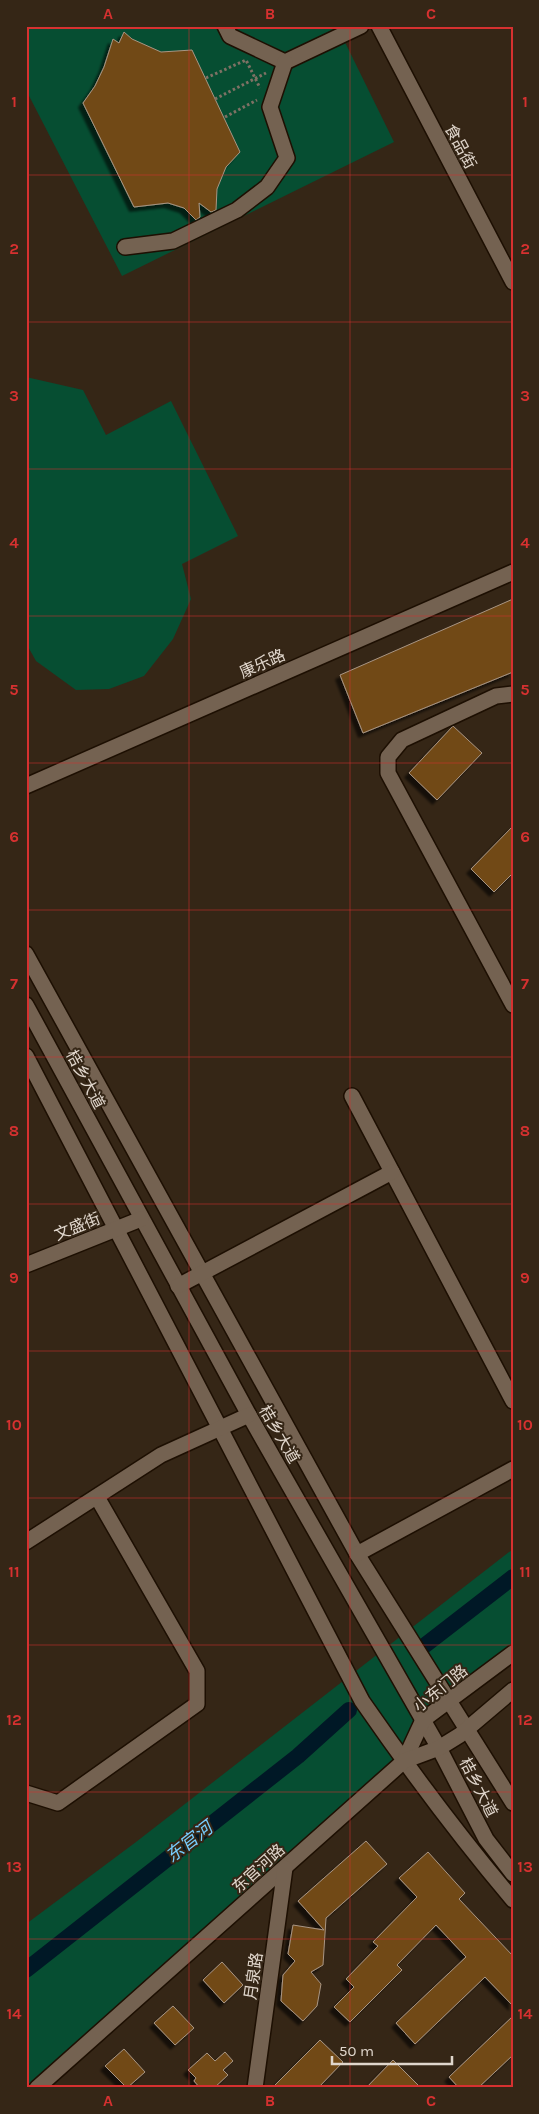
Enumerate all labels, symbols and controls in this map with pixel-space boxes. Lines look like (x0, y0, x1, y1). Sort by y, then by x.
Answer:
text: A (103, 4, 113, 23)
text: B (265, 4, 275, 23)
text: C (426, 4, 436, 23)
text: 1 (11, 92, 17, 111)
text: 1 (522, 92, 528, 111)
street label: 食品街 (441, 121, 480, 172)
text: 2 (9, 239, 19, 258)
text: 2 (520, 239, 530, 258)
text: 3 (9, 386, 19, 405)
text: 3 (520, 386, 530, 405)
text: 4 (9, 533, 19, 552)
text: 4 (520, 533, 530, 552)
street label: 康乐路 (236, 645, 288, 682)
text: 5 (9, 680, 19, 699)
text: 5 (520, 680, 530, 699)
text: 6 (9, 827, 19, 846)
text: 6 (520, 827, 530, 846)
text: 7 (10, 974, 18, 993)
text: 7 (521, 974, 529, 993)
street label: 桔乡大道 (62, 1047, 109, 1112)
text: 8 (9, 1121, 19, 1140)
text: 8 (520, 1121, 530, 1140)
street label: 文盛街 (51, 1209, 103, 1244)
text: 9 (9, 1268, 19, 1287)
text: 9 (520, 1268, 530, 1287)
street label: 桔乡大道 (255, 1402, 304, 1467)
text: 10 (6, 1415, 22, 1434)
text: 10 (517, 1415, 533, 1434)
text: 11 (8, 1562, 20, 1581)
text: 11 (519, 1562, 531, 1581)
street label: 小东门路 (409, 1661, 471, 1716)
text: 12 (6, 1710, 22, 1729)
text: 12 (517, 1710, 533, 1729)
street label: 桔乡大道 (456, 1754, 502, 1820)
water label: 东官河 (161, 1815, 219, 1867)
street label: 东官河路 (228, 1840, 288, 1897)
text: 13 (6, 1857, 22, 1876)
text: 13 (517, 1857, 533, 1876)
street label: 月泉路 (241, 1951, 266, 2001)
text: 14 (6, 2004, 22, 2023)
text: 14 (517, 2004, 533, 2023)
scale bar (332, 2034, 452, 2066)
text: 50 m (339, 2042, 374, 2060)
text: A (103, 2091, 113, 2110)
text: B (265, 2091, 275, 2110)
text: C (426, 2091, 436, 2110)

